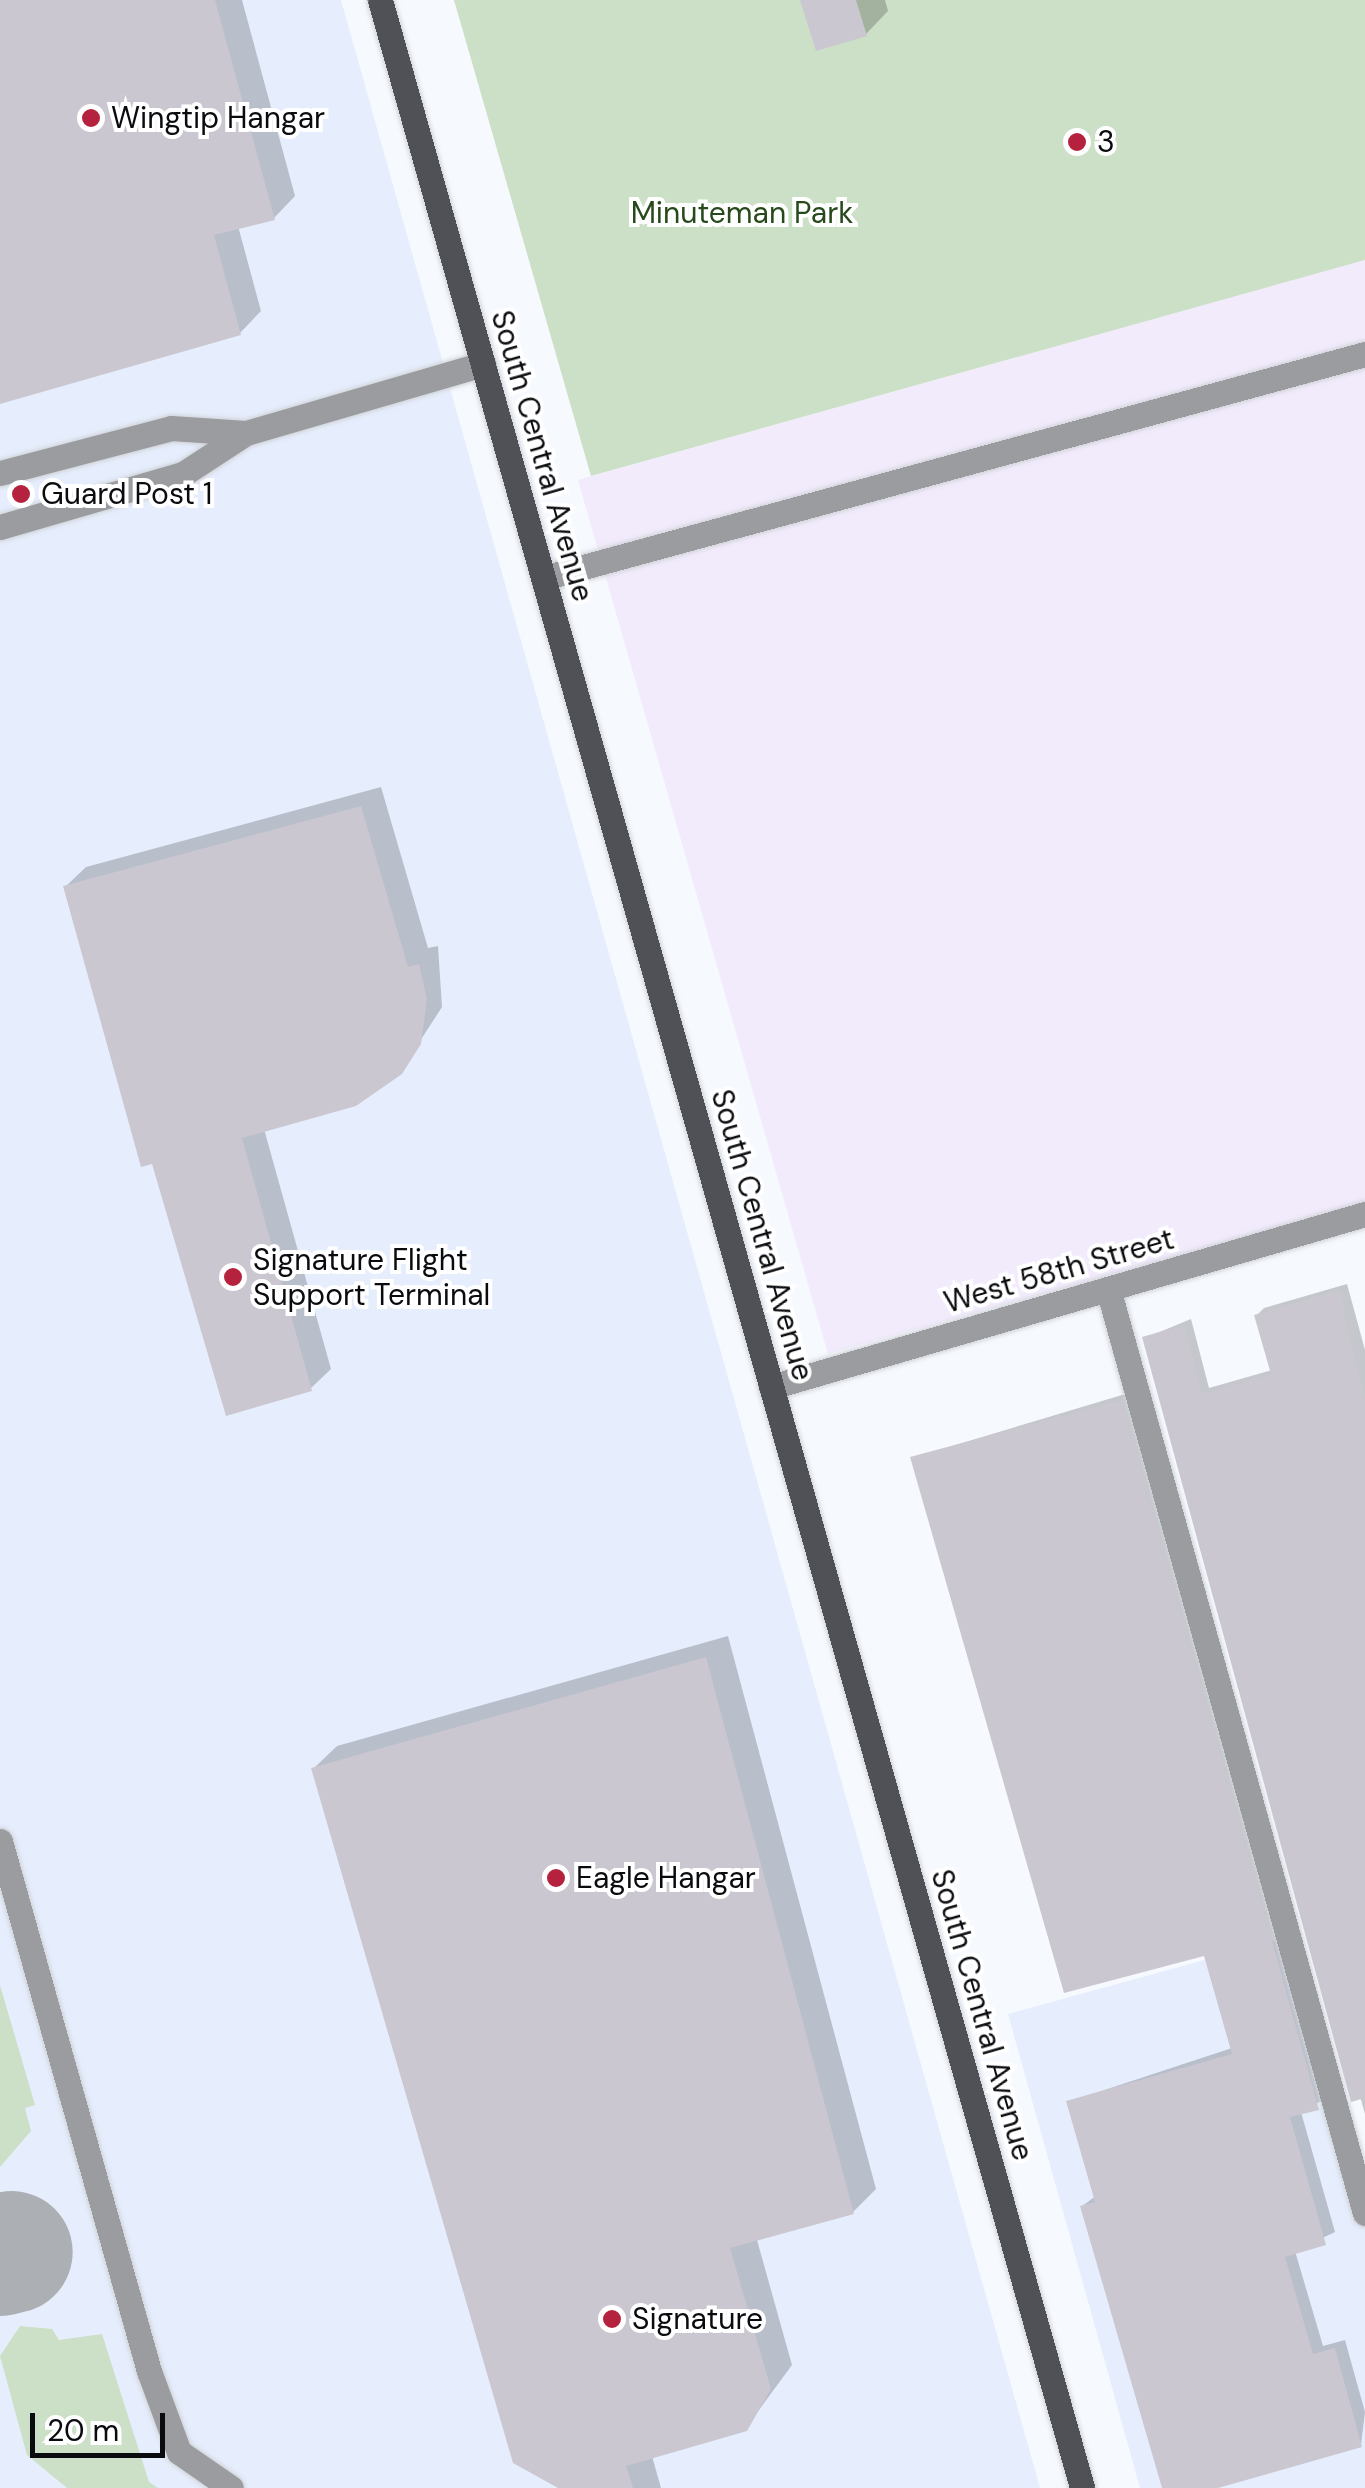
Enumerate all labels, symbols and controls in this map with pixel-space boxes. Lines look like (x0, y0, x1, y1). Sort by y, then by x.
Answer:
place label: Wingtip Hangar (111, 100, 325, 136)
marker: Wingtip Hangar (80, 107, 102, 129)
place label: 3 (1097, 124, 1115, 160)
marker: 3 (1066, 131, 1088, 153)
park label: Minuteman Park (631, 195, 853, 231)
street label: South Central Avenue (483, 306, 601, 606)
place label: Guard Post 1 (41, 476, 212, 512)
marker: Guard Post 1 (10, 483, 32, 505)
street label: South Central Avenue (703, 1085, 821, 1385)
street label: West 58th Street (940, 1221, 1178, 1321)
place label: Signature Flight Support Terminal (253, 1242, 490, 1312)
marker: Signature Flight Support Terminal (222, 1266, 244, 1288)
place label: Eagle Hangar (576, 1860, 756, 1896)
street label: South Central Avenue (923, 1865, 1041, 2165)
marker: Eagle Hangar (545, 1867, 567, 1889)
place label: Signature (632, 2301, 763, 2337)
marker: Signature (601, 2308, 623, 2330)
scale bar (35, 2393, 170, 2455)
text: 20 m (47, 2411, 119, 2450)

